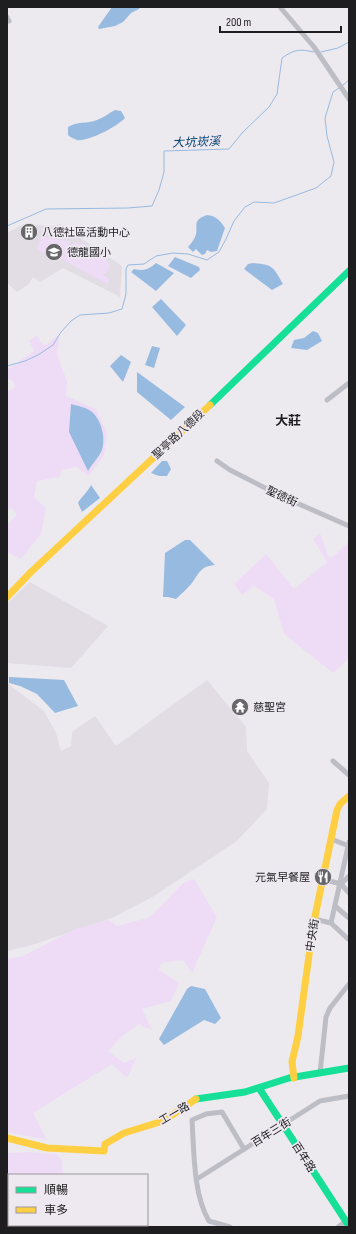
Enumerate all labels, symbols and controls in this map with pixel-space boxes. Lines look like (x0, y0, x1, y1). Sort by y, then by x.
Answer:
scale bar (220, 8, 341, 34)
text: 200 m (226, 15, 252, 30)
water label: 大坑崁溪 (172, 134, 222, 151)
building icon: 八德社區活動中心 (19, 222, 39, 242)
place label: 八德社區活動中心 (42, 226, 130, 239)
school or university icon: 德龍國小 (44, 242, 64, 262)
place label: 德龍國小 (67, 246, 111, 259)
street label: 聖亭路八德段 (150, 407, 207, 462)
district label: 大莊 (275, 413, 301, 429)
street label: 聖德街 (264, 484, 299, 509)
temple icon: 慈聖宮 (230, 697, 250, 717)
place label: 慈聖宮 (253, 701, 286, 714)
restaurant icon: 元氣早餐屋 (313, 867, 333, 887)
place label: 元氣早餐屋 (255, 871, 310, 884)
street label: 中央街 (303, 918, 321, 952)
street label: 工一路 (157, 1100, 192, 1127)
street label: 百年三街 (249, 1115, 293, 1150)
street label: 百年路 (289, 1140, 318, 1175)
legend (8, 1174, 148, 1226)
text: 順暢 (44, 1183, 68, 1198)
text: 車多 (44, 1203, 68, 1218)

